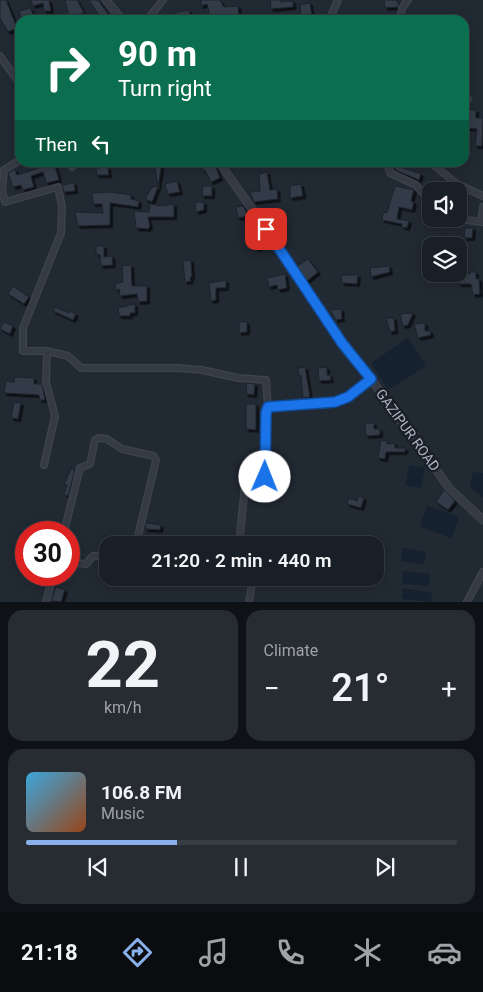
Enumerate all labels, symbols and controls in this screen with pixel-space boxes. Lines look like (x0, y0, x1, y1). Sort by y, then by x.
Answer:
text: 90 m (118, 34, 197, 75)
icon: right (35, 35, 100, 100)
text: Turn right (118, 76, 212, 101)
icon: left (87, 130, 115, 158)
text: Then (35, 133, 77, 156)
map controls (422, 182, 467, 282)
button: sound (422, 182, 467, 227)
pin (245, 208, 287, 250)
icon: arrive (252, 215, 280, 243)
button: layers (422, 237, 467, 282)
street label: GAZIPUR ROAD (373, 386, 443, 474)
position arrow (238, 450, 290, 502)
speed limit sign: 30 (15, 521, 80, 586)
text: 21:20 · 2 min · 440 m (151, 549, 332, 572)
text: 22 (85, 627, 160, 703)
text: Climate (264, 641, 318, 660)
text: 21° (331, 666, 389, 710)
text: − (264, 672, 280, 705)
text: + (441, 672, 457, 705)
text: km/h (104, 698, 142, 717)
text: 106.8 FM (101, 781, 182, 804)
text: Music (101, 804, 144, 823)
icon: previous (84, 853, 112, 881)
icon: pause (227, 853, 255, 881)
icon: next (371, 853, 399, 881)
icon: directions (120, 935, 155, 970)
icon: music (196, 935, 231, 970)
icon: phone (273, 935, 308, 970)
icon: climate (350, 935, 385, 970)
icon: car (427, 935, 462, 970)
text: 21:18 (21, 940, 78, 965)

